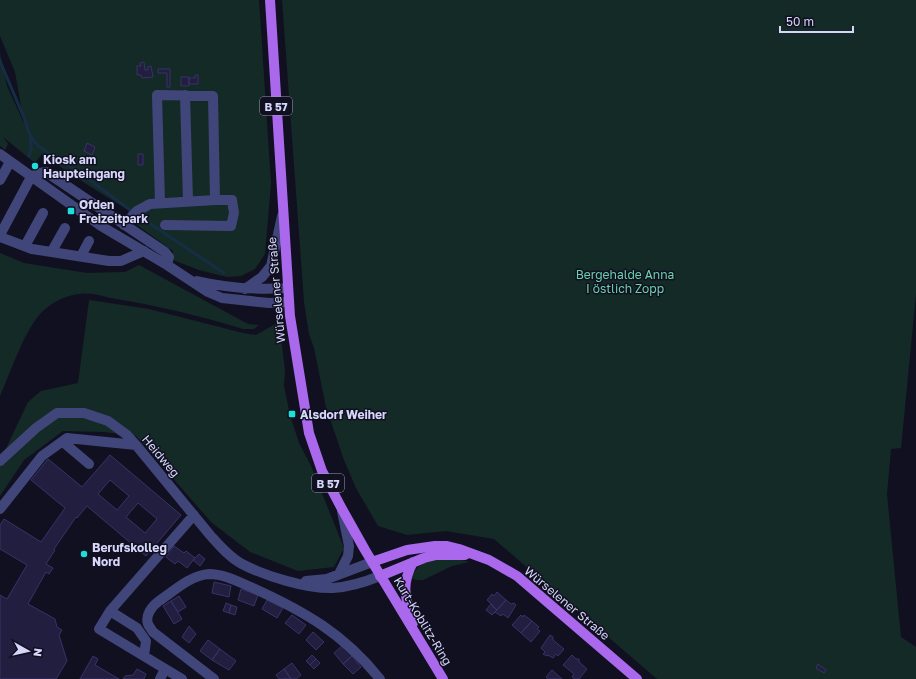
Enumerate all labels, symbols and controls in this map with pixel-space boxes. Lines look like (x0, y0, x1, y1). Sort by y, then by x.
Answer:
scale bar (780, 8, 853, 34)
text: 50 m (786, 14, 814, 29)
road number: B 57 (260, 97, 292, 115)
place label: Kiosk am Haupteingang (43, 152, 125, 181)
marker: Kiosk am Haupteingang (30, 161, 40, 171)
place label: Ofden Freizeitpark (79, 197, 148, 226)
marker: Ofden Freizeitpark (66, 206, 76, 216)
street label: Würselener Straße (264, 236, 288, 344)
park label: Bergehalde Anna I östlich Zopp (576, 267, 674, 296)
place label: Alsdorf Weiher (300, 407, 387, 422)
marker: Alsdorf Weiher (287, 409, 297, 419)
street label: Heidweg (139, 432, 183, 480)
road number: B 57 (312, 474, 344, 492)
place label: Berufskolleg Nord (92, 540, 167, 569)
marker: Berufskolleg Nord (79, 549, 89, 559)
street label: Würselener Straße (521, 563, 613, 643)
street label: Kurt-Koblitz-Ring (391, 574, 455, 668)
north arrow (8, 631, 48, 671)
text: N (31, 647, 45, 658)

